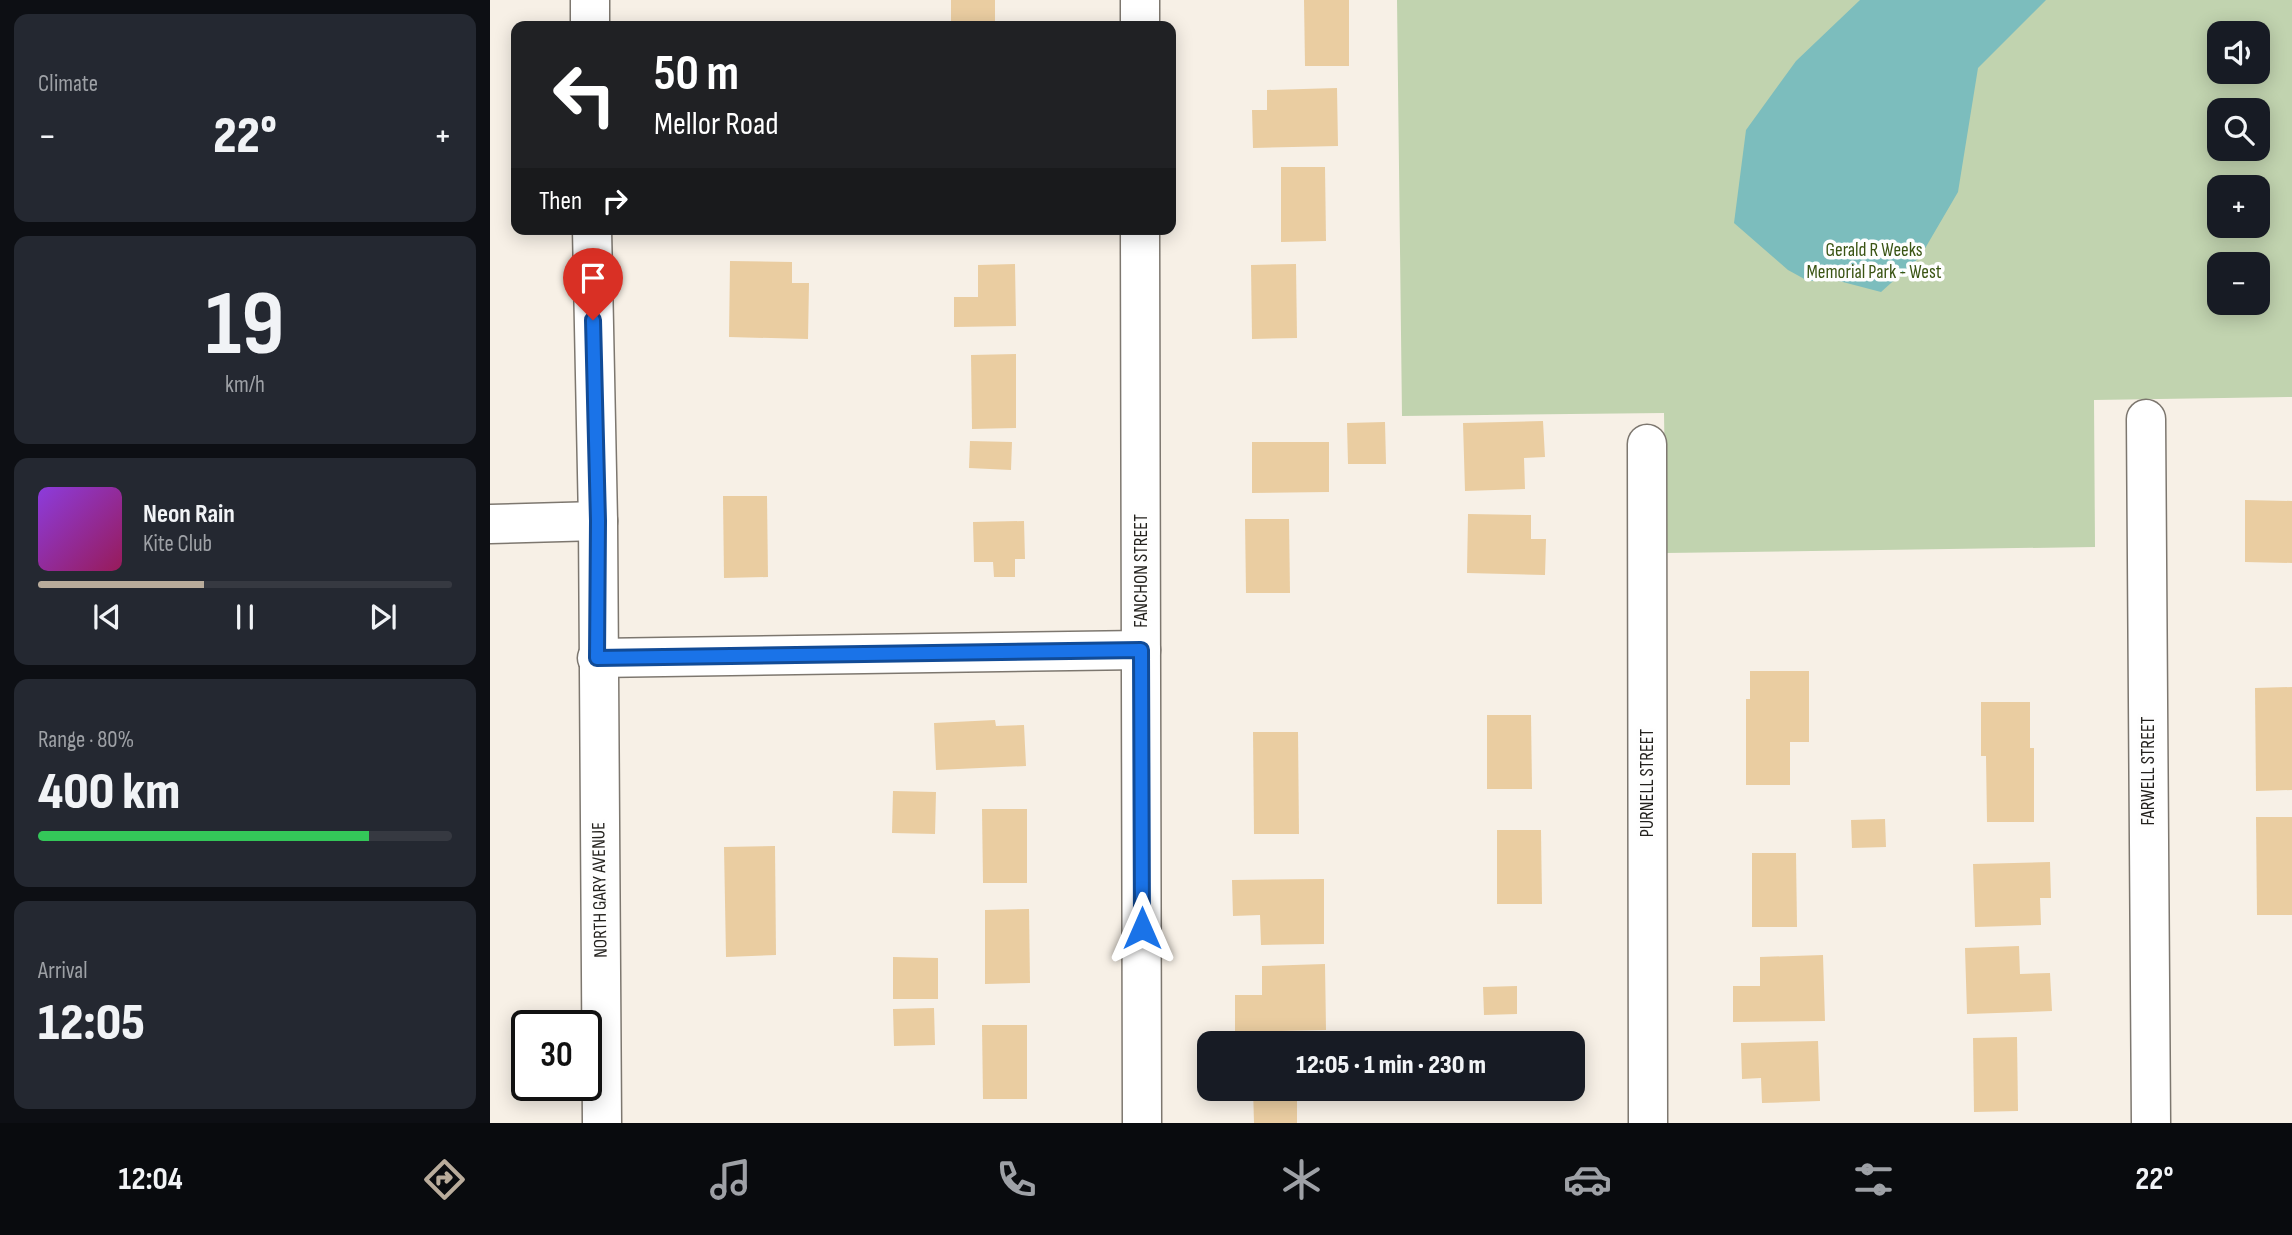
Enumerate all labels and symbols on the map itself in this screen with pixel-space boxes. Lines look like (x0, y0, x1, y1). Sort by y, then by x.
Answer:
park label: Gerald R Weeks Memorial Park - West (1807, 239, 1942, 284)
pin (563, 248, 623, 320)
street label: FANCHON STREET (1130, 514, 1153, 628)
street label: FARWELL STREET (2137, 716, 2160, 826)
street label: PURNELL STREET (1636, 728, 1659, 837)
street label: NORTH GARY AVENUE (587, 822, 613, 958)
position arrow (1105, 891, 1179, 965)
speed limit sign: 30 (511, 1010, 602, 1101)

